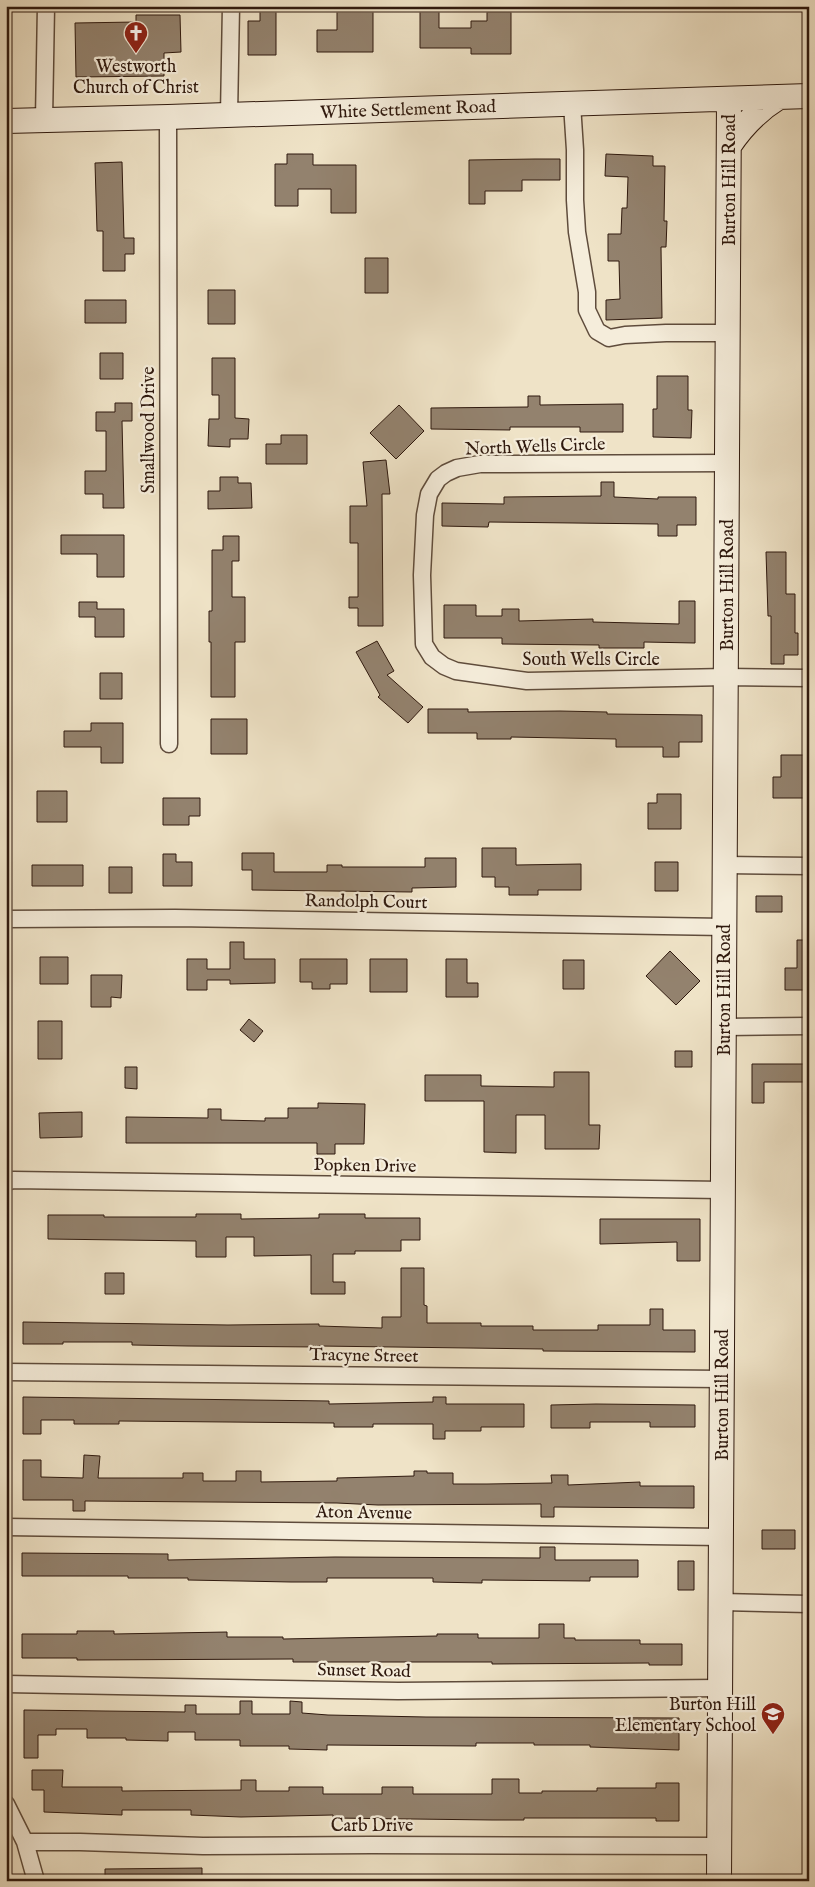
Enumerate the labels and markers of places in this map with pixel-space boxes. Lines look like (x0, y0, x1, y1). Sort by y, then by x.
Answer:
church icon: Westworth Church of Christ (123, 20, 149, 54)
place label: Westworth Church of Christ (73, 56, 199, 100)
place label: Burton Hill Elementary School (615, 1694, 756, 1738)
school or university icon: Burton Hill Elementary School (760, 1701, 786, 1735)

